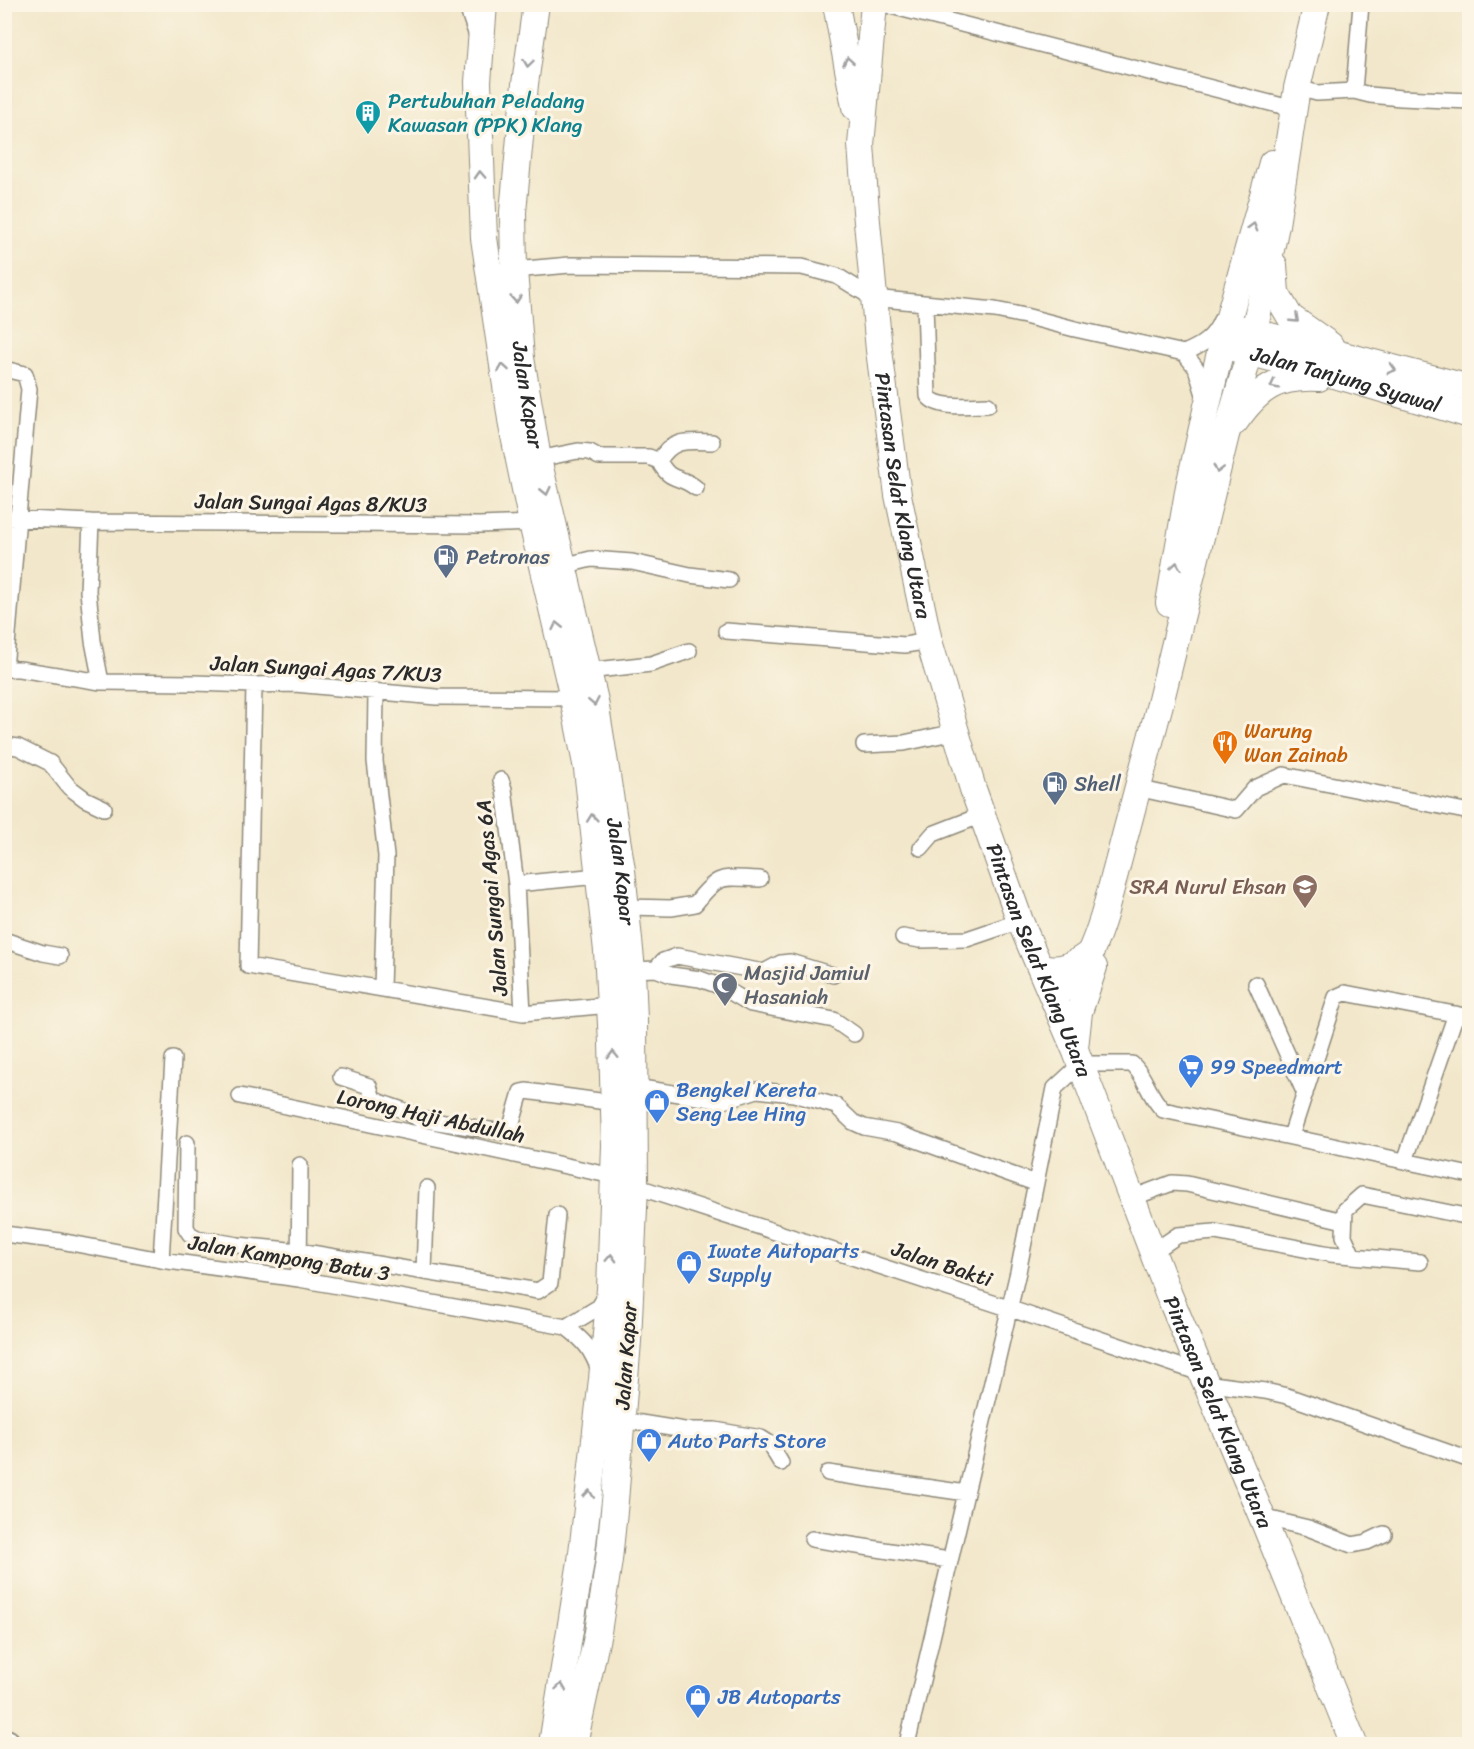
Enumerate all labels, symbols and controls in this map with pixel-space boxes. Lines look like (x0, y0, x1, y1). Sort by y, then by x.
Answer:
one-way arrow (842, 56, 855, 66)
one-way arrow (522, 58, 535, 67)
place label: Pertubuhan Peladang Kawasan (PPK) Klang (388, 82, 585, 144)
building icon: Pertubuhan Peladang Kawasan (PPK) Klang (353, 98, 383, 136)
one-way arrow (474, 170, 487, 179)
one-way arrow (1246, 222, 1258, 233)
one-way arrow (509, 294, 522, 303)
one-way arrow (1289, 312, 1299, 323)
street label: Jalan Tanjung Syawal (1245, 334, 1446, 425)
street label: Jalan Kapar (501, 339, 555, 452)
one-way arrow (1386, 362, 1397, 374)
one-way arrow (497, 364, 510, 374)
street label: Pintasan Selat Klang Utara (863, 370, 943, 623)
one-way arrow (1269, 378, 1280, 390)
one-way arrow (1212, 464, 1225, 474)
street label: Jalan Sungai Agas 8/KU3 (194, 482, 428, 524)
one-way arrow (538, 486, 551, 496)
place label: Petronas (466, 538, 550, 576)
fuel station icon: Petronas (431, 542, 461, 580)
one-way arrow (1169, 561, 1181, 571)
one-way arrow (551, 621, 564, 631)
street label: Jalan Sungai Agas 7/KU3 (208, 644, 443, 694)
one-way arrow (587, 696, 600, 706)
place label: Warung Wan Zainab (1244, 712, 1348, 774)
restaurant icon: Warung Wan Zainab (1210, 728, 1240, 766)
place label: Shell (1074, 765, 1122, 803)
fuel station icon: Shell (1040, 769, 1070, 807)
street label: Jalan Sungai Agas 6A (465, 798, 520, 999)
one-way arrow (586, 813, 599, 822)
street label: Jalan Kapar (595, 814, 647, 928)
street label: Pintasan Selat Klang Utara (975, 838, 1103, 1083)
place label: SRA Nurul Ehsan (1129, 868, 1286, 906)
school or university icon: SRA Nurul Ehsan (1290, 872, 1320, 910)
place label: Masjid Jamiul Hasaniah (744, 954, 871, 1016)
mosque icon: Masjid Jamiul Hasaniah (710, 970, 740, 1008)
place label: 99 Speedmart (1210, 1048, 1343, 1086)
one-way arrow (606, 1050, 619, 1059)
supermarket icon: 99 Speedmart (1176, 1052, 1206, 1090)
place label: Bengkel Kereta Seng Lee Hing (676, 1071, 817, 1133)
street label: Lorong Haji Abdullah (333, 1078, 529, 1154)
shop icon: Bengkel Kereta Seng Lee Hing (642, 1087, 672, 1125)
street label: Jalan Kampong Batu 3 (185, 1223, 393, 1293)
street label: Jalan Bakti (886, 1230, 998, 1298)
place label: Iwate Autoparts Supply (707, 1232, 860, 1294)
shop icon: Iwate Autoparts Supply (674, 1248, 704, 1286)
one-way arrow (604, 1253, 617, 1262)
street label: Pintasan Selat Klang Utara (1152, 1290, 1284, 1535)
street label: Jalan Kapar (603, 1300, 649, 1412)
place label: Auto Parts Store (667, 1422, 826, 1460)
shop icon: Auto Parts Store (634, 1426, 664, 1464)
one-way arrow (582, 1489, 595, 1498)
place label: JB Autoparts (717, 1678, 841, 1716)
one-way arrow (555, 1682, 567, 1691)
shop icon: JB Autoparts (683, 1682, 713, 1720)

